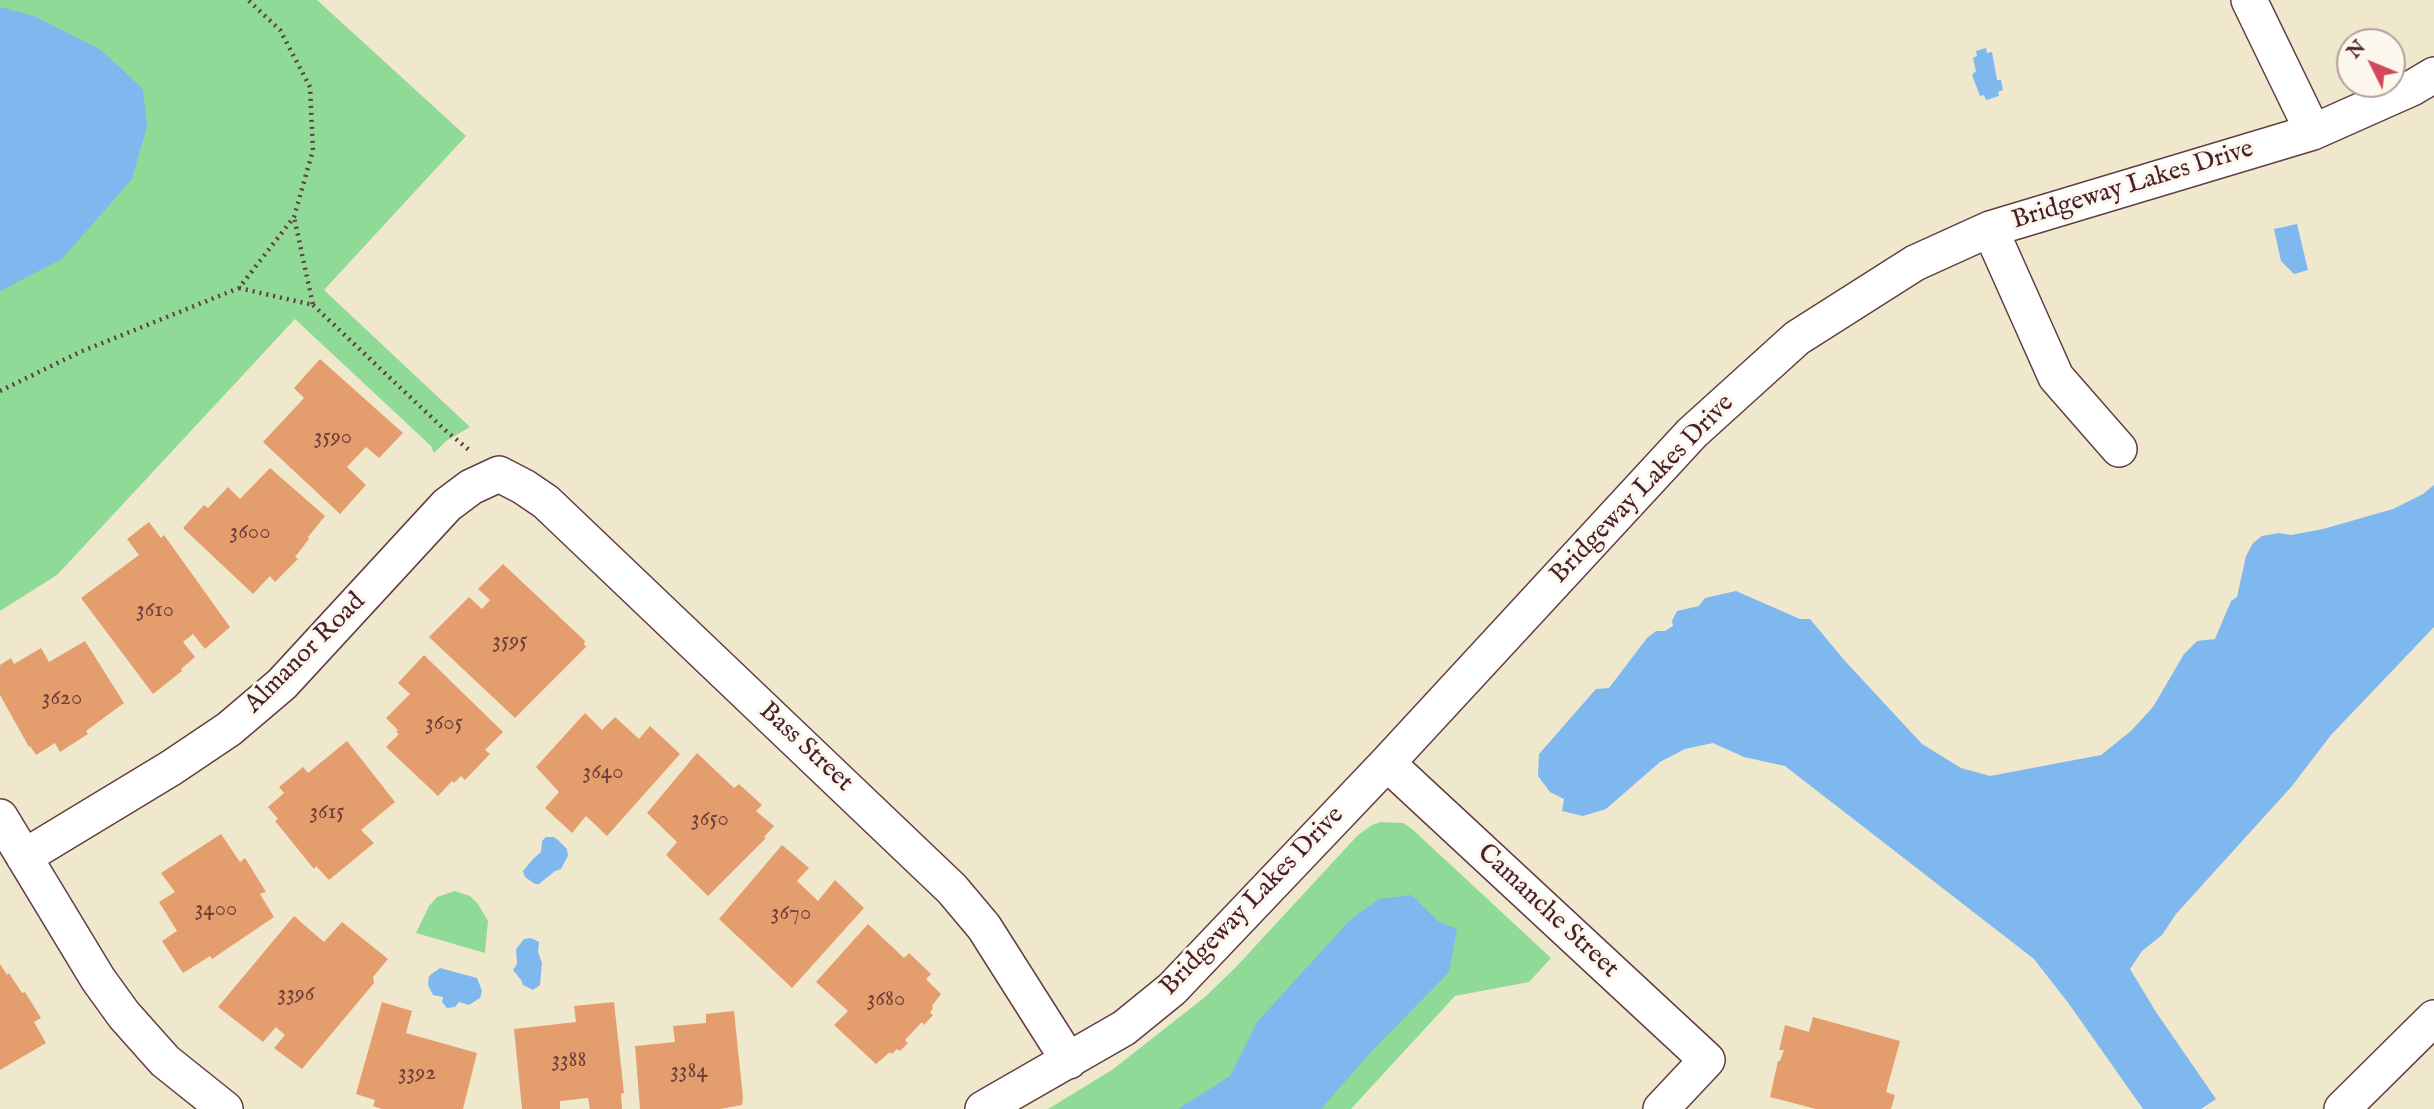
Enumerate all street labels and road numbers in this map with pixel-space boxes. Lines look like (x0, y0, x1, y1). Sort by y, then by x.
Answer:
street label: Bridgeway Lakes Drive (2009, 134, 2257, 238)
street label: Bridgeway Lakes Drive (1545, 389, 1741, 591)
street label: Almanor Road (239, 587, 373, 721)
street label: Bass Street (752, 697, 858, 799)
street label: Bridgeway Lakes Drive (1155, 801, 1351, 1003)
street label: Camanche Street (1470, 838, 1624, 986)

